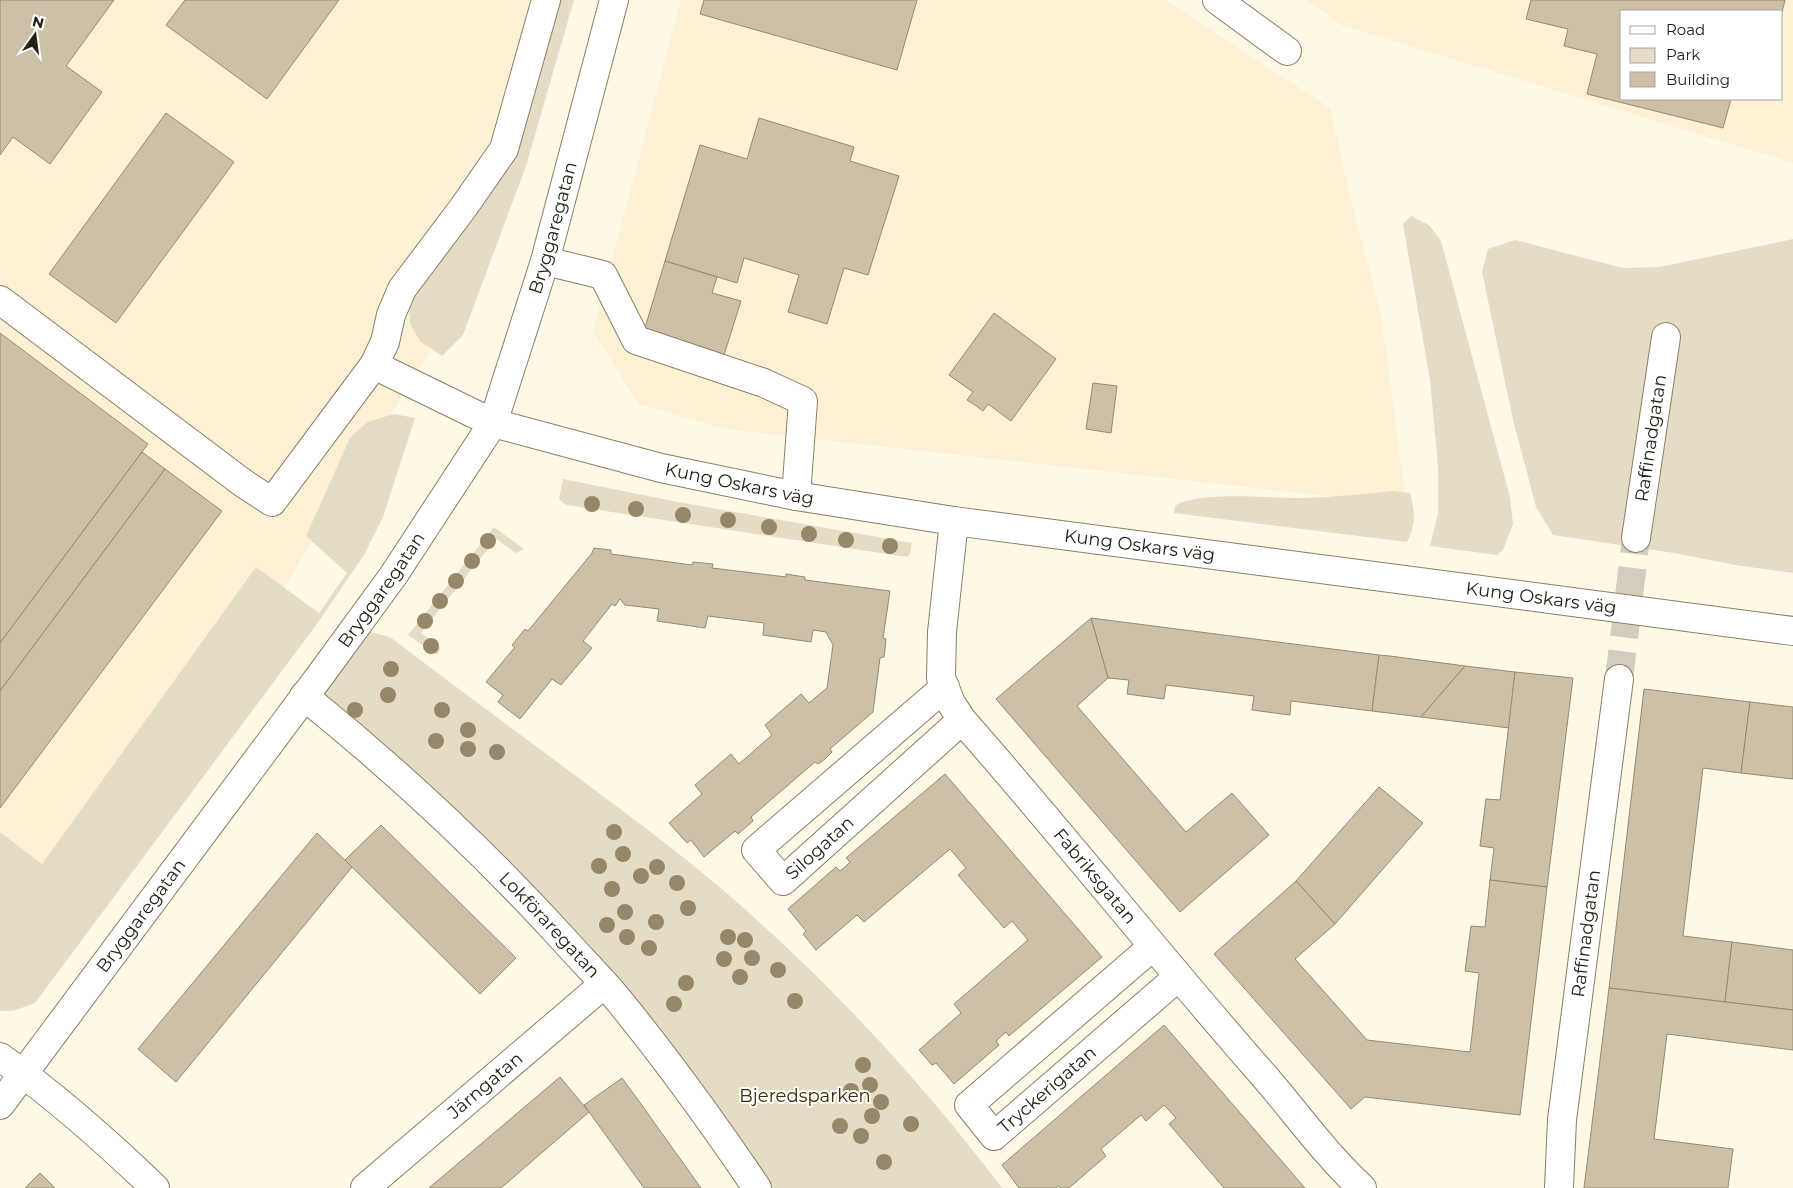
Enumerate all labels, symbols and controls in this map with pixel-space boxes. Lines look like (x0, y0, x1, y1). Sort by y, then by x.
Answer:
north arrow (10, 10, 60, 60)
legend (1620, 10, 1783, 100)
text: N (30, 12, 46, 32)
text: Road (1666, 20, 1705, 39)
text: Park (1666, 45, 1700, 64)
text: Building (1666, 70, 1730, 89)
street label: Bryggaregatan (524, 159, 582, 297)
street label: Raffinadgatan (1631, 373, 1671, 503)
street label: Kung Oskars väg (663, 458, 816, 510)
street label: Kung Oskars väg (1063, 525, 1216, 566)
street label: Bryggaregatan (333, 528, 430, 652)
street label: Kung Oskars väg (1464, 577, 1618, 619)
street label: Silogatan (781, 811, 859, 885)
street label: Fabriksgatan (1049, 824, 1141, 929)
street label: Bryggaregatan (92, 855, 191, 977)
street label: Lokföraregatan (495, 867, 605, 983)
street label: Raffinadgatan (1567, 869, 1605, 999)
street label: Tryckerigatan (994, 1042, 1101, 1138)
street label: Järngatan (442, 1047, 527, 1124)
park label: Bjeredsparken (739, 1085, 871, 1107)

